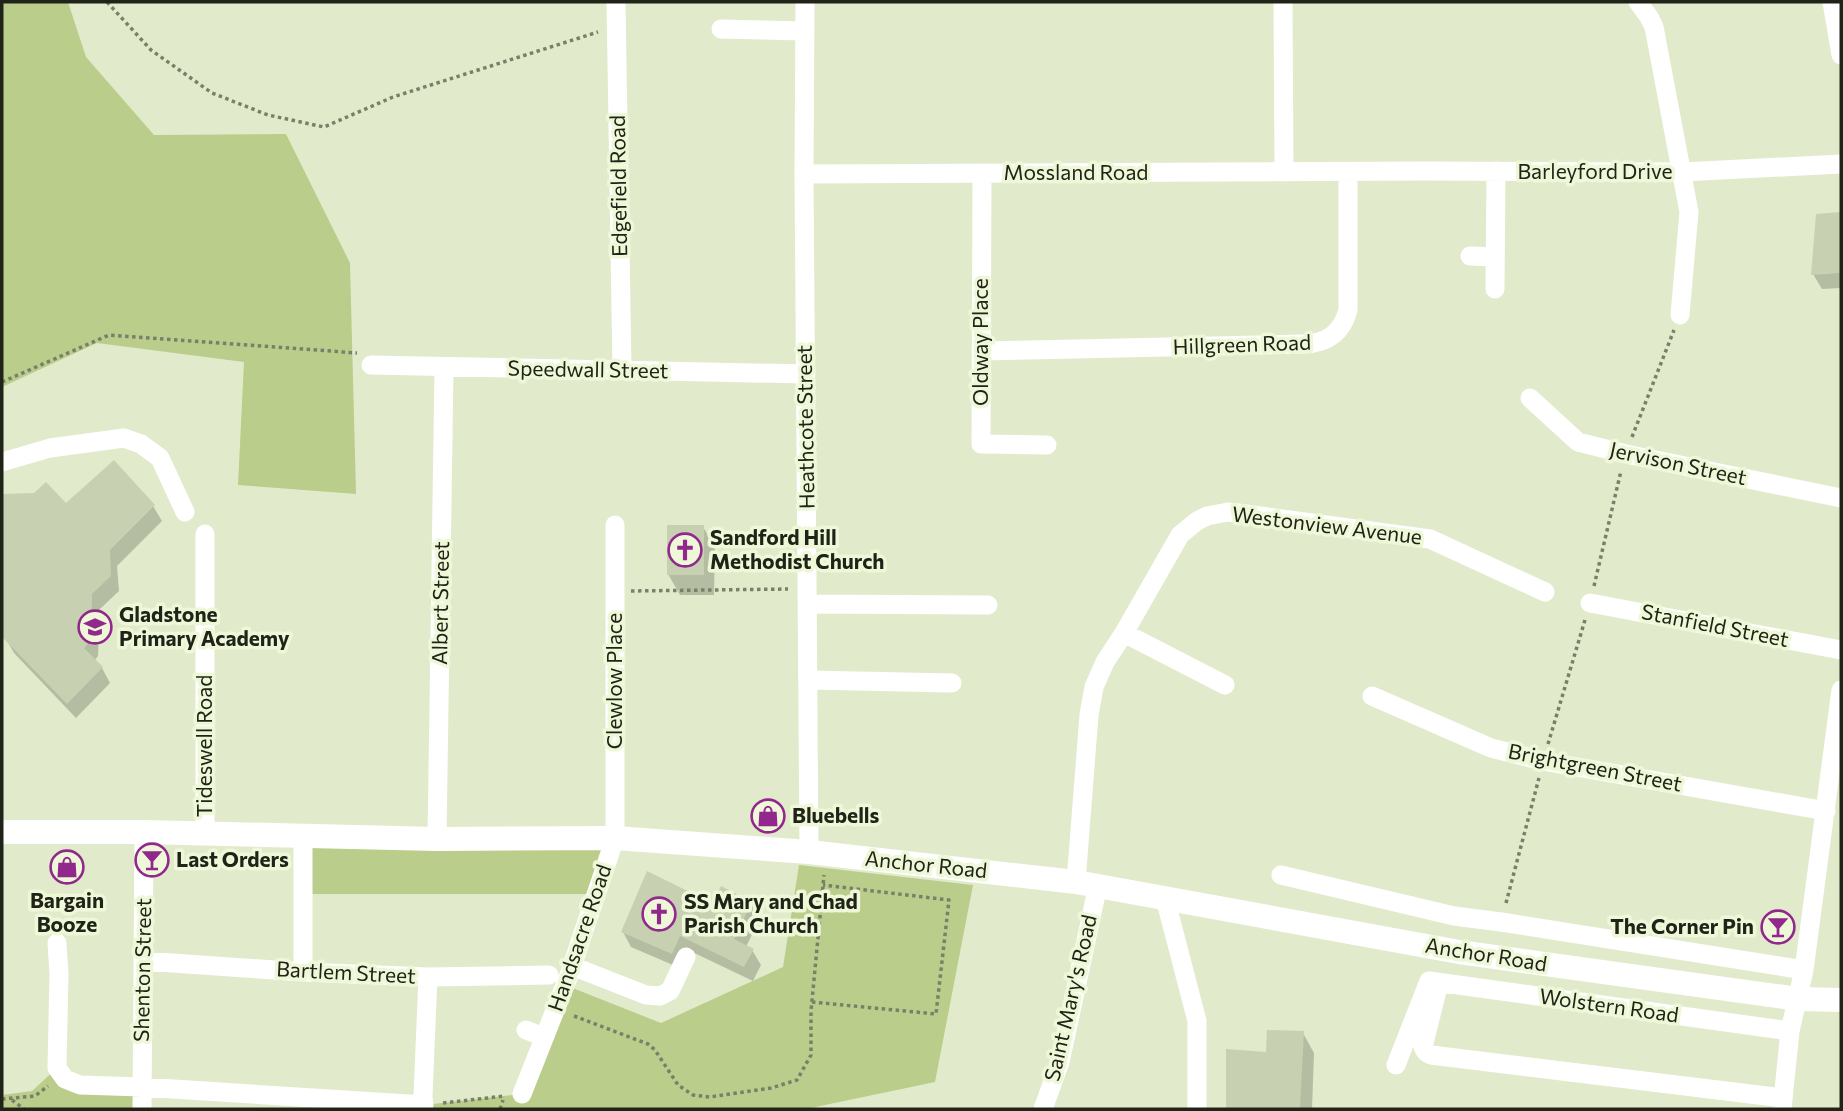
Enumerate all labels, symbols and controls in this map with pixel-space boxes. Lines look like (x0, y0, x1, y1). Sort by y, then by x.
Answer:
street label: Edgefield Road (604, 115, 631, 257)
street label: Barleyford Drive (1517, 158, 1673, 183)
street label: Mossland Road (1003, 159, 1149, 184)
street label: Oldway Place (967, 278, 992, 406)
street label: Hillgreen Road (1172, 329, 1312, 358)
street label: Heathcote Street (791, 345, 818, 509)
street label: Speedwall Street (507, 355, 669, 382)
street label: Jervison Street (1608, 436, 1749, 489)
street label: Westonview Avenue (1231, 500, 1424, 549)
place label: Sandford Hill Methodist Church (710, 524, 885, 573)
church icon: Sandford Hill Methodist Church (666, 531, 704, 569)
street label: Albert Street (426, 541, 453, 665)
street label: Stanfield Street (1640, 598, 1791, 651)
place label: Gladstone Primary Academy (119, 601, 290, 650)
school or university icon: Gladstone Primary Academy (76, 608, 114, 646)
street label: Clewlow Place (601, 613, 626, 749)
street label: Tideswell Road (191, 675, 216, 817)
street label: Brightgreen Street (1506, 737, 1684, 796)
shop icon: Bluebells (749, 797, 787, 835)
place label: Bluebells (792, 802, 880, 827)
bar icon: Last Orders (133, 841, 171, 879)
street label: Anchor Road (864, 845, 989, 882)
place label: Last Orders (176, 846, 289, 871)
shop icon: Bargain Booze (48, 848, 86, 886)
street label: Handsacre Road (542, 861, 615, 1014)
place label: Bargain Booze (30, 887, 104, 936)
place label: SS Mary and Chad Parish Church (684, 888, 858, 937)
church icon: SS Mary and Chad Parish Church (640, 895, 678, 933)
street label: Shenton Street (128, 898, 155, 1042)
bar icon: The Corner Pin (1759, 908, 1797, 946)
street label: Saint Mary's Road (1038, 912, 1101, 1083)
place label: The Corner Pin (1610, 913, 1754, 938)
street label: Anchor Road (1424, 932, 1549, 975)
street label: Bartlem Street (276, 955, 416, 988)
street label: Wolstern Road (1538, 982, 1680, 1027)

